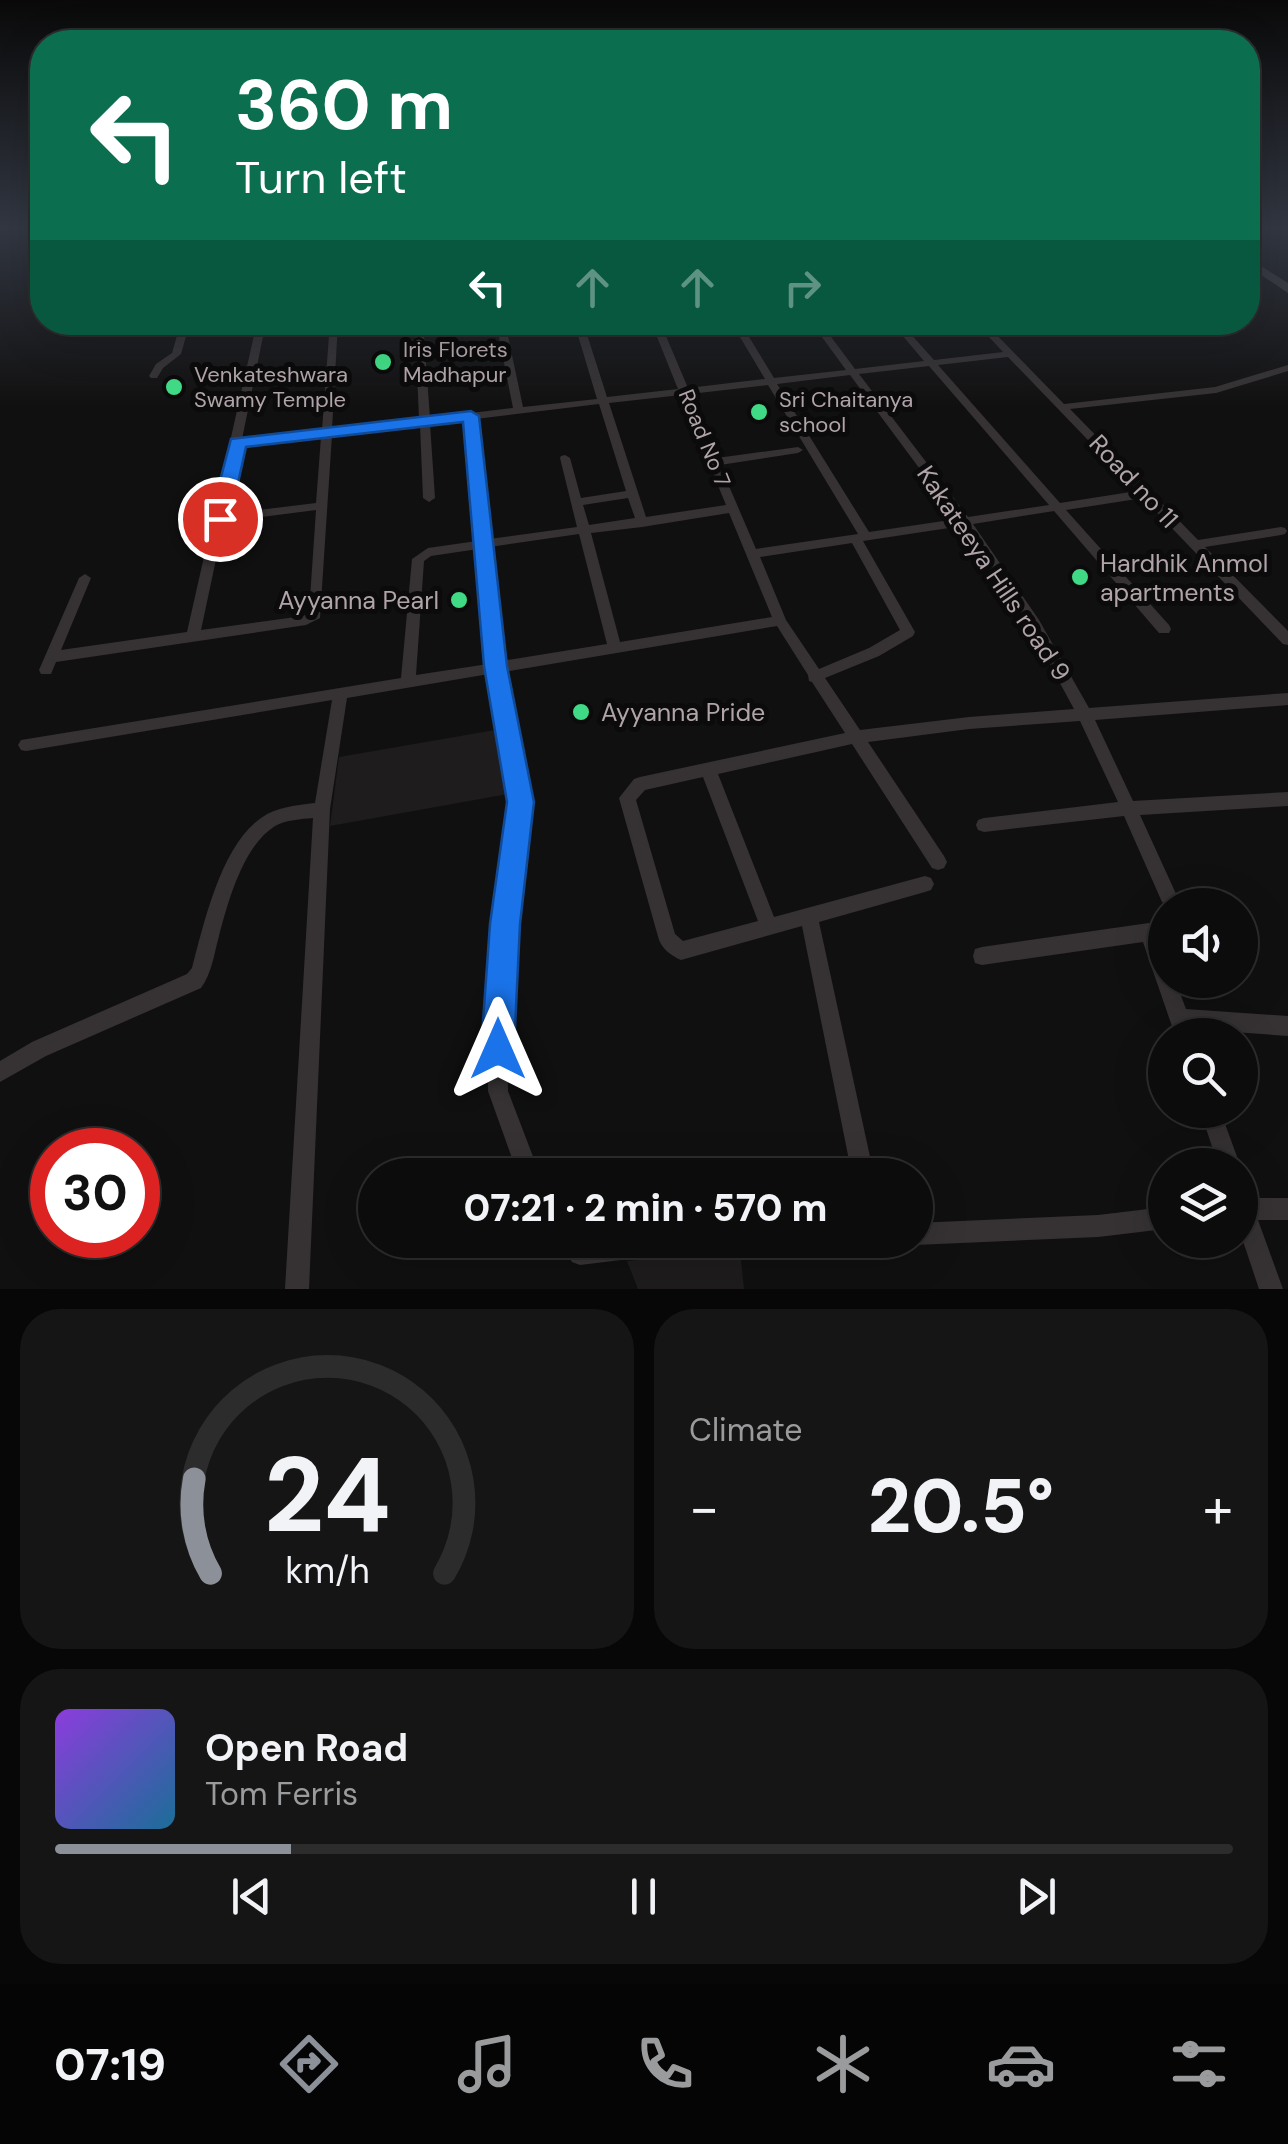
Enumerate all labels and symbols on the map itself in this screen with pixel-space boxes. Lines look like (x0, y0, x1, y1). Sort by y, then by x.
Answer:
place label: Iris Florets Madhapur (403, 335, 508, 389)
marker: Iris Florets Madhapur (372, 351, 394, 373)
place label: Venkateshwara Swamy Temple (194, 360, 348, 414)
marker: Venkateshwara Swamy Temple (163, 376, 185, 398)
street label: Road No 7 (672, 385, 737, 491)
place label: Sri Chaitanya school (779, 385, 913, 439)
marker: Sri Chaitanya school (748, 401, 770, 423)
street label: Road no 11 (1082, 428, 1185, 535)
street label: Kakateeya Hills road 9 (909, 459, 1078, 687)
pin (178, 477, 263, 562)
place label: Hardhik Anmol apartments (1100, 547, 1268, 609)
marker: Hardhik Anmol apartments (1069, 566, 1091, 588)
place label: Ayyanna Pearl (278, 584, 439, 617)
marker: Ayyanna Pearl (448, 589, 470, 611)
place label: Ayyanna Pride (601, 696, 765, 729)
marker: Ayyanna Pride (570, 701, 592, 723)
position arrow (446, 997, 550, 1101)
speed limit sign: 30 (30, 1128, 160, 1258)

